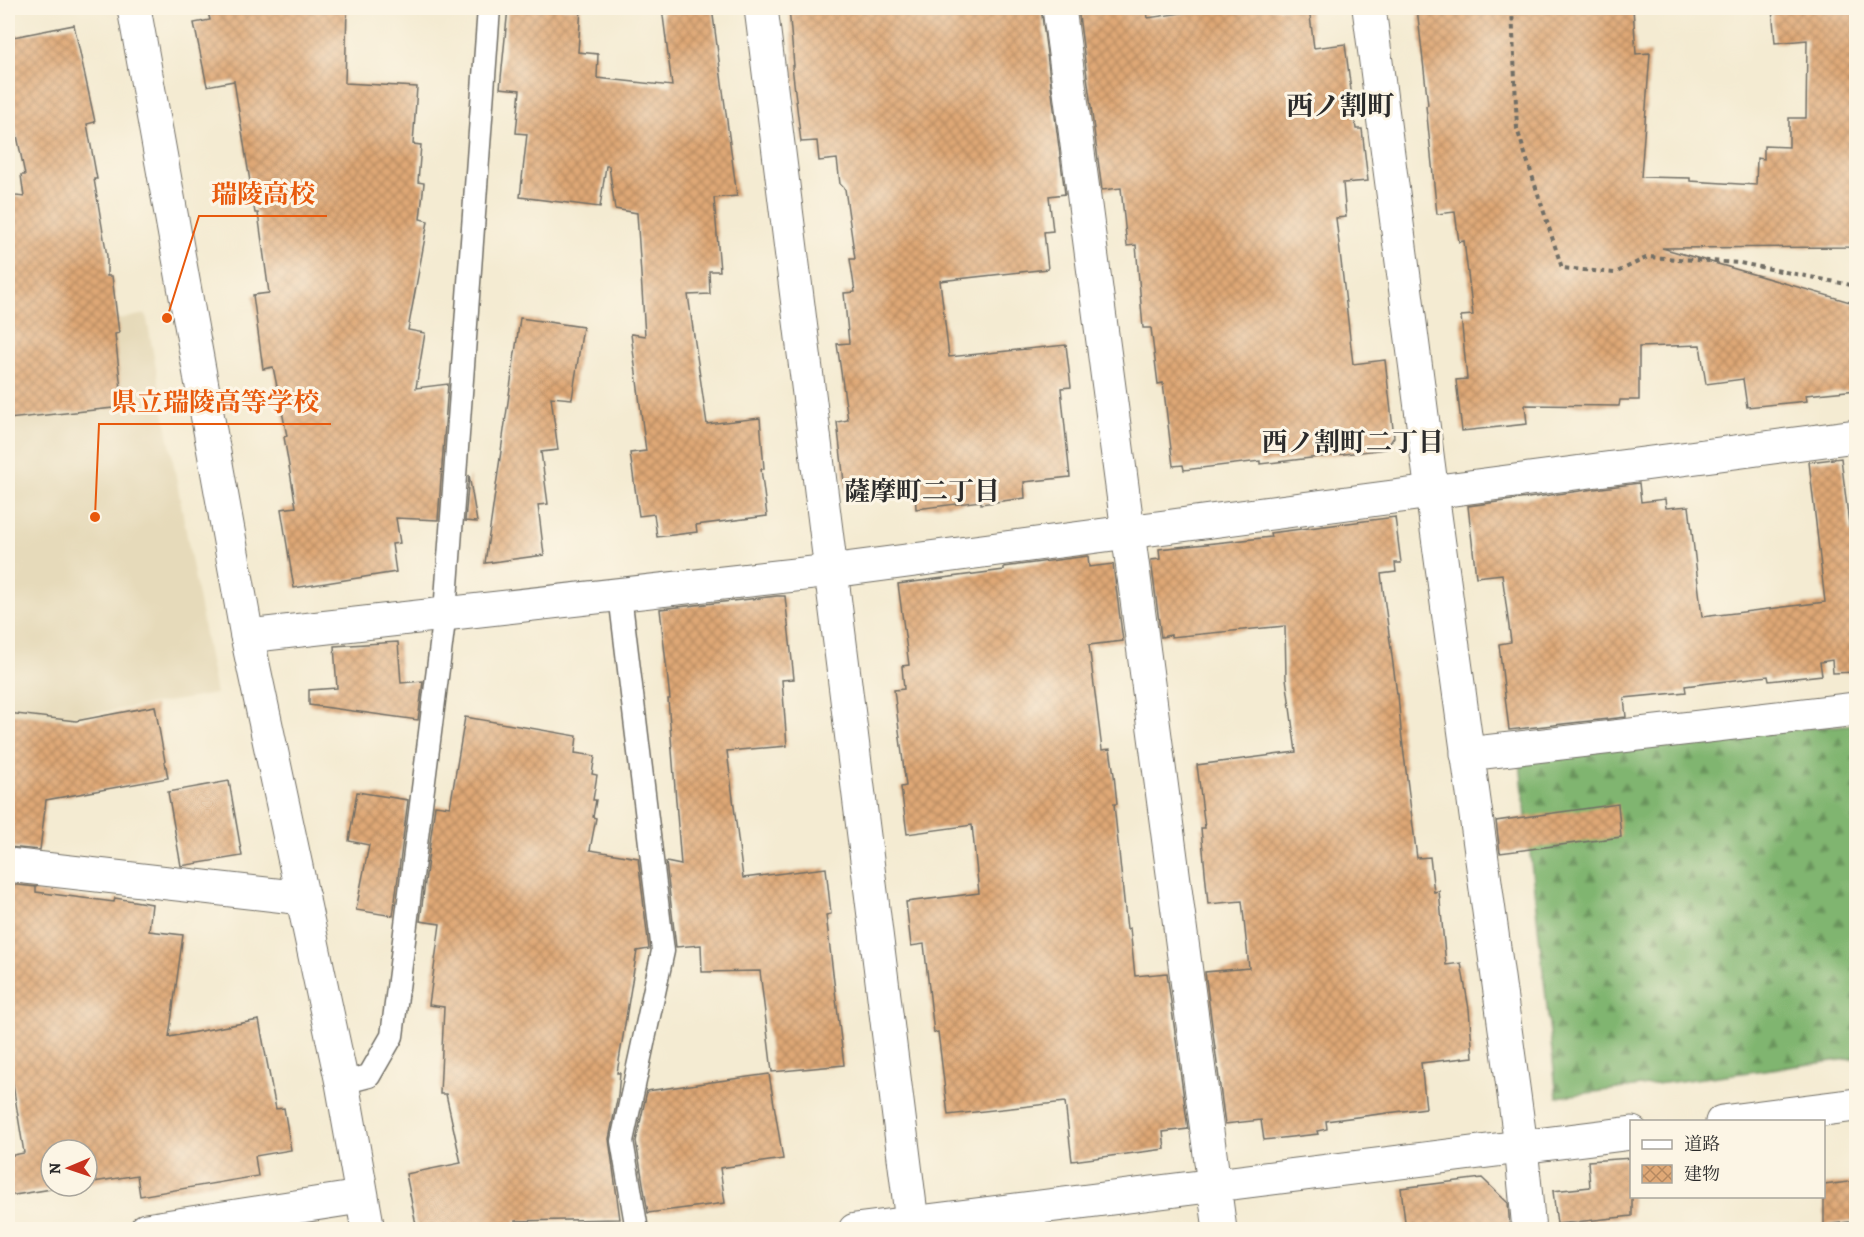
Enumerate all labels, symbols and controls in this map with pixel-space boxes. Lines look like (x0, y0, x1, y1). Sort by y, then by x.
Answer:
district label: 西ノ割町 (1286, 88, 1394, 124)
callout: 瑞陵高校 (199, 172, 327, 216)
text: 瑞陵高校 (211, 177, 315, 212)
callout: 県立瑞陵高等学校 (99, 380, 331, 424)
text: 県立瑞陵高等学校 (111, 385, 319, 420)
district label: 西ノ割町二丁目 (1262, 425, 1444, 460)
district label: 薩摩町二丁目 (844, 474, 1000, 509)
legend (1630, 1120, 1825, 1198)
text: 道路 (1684, 1132, 1720, 1156)
north arrow (39, 1138, 99, 1198)
text: N (44, 1162, 66, 1175)
text: 建物 (1684, 1162, 1720, 1186)

